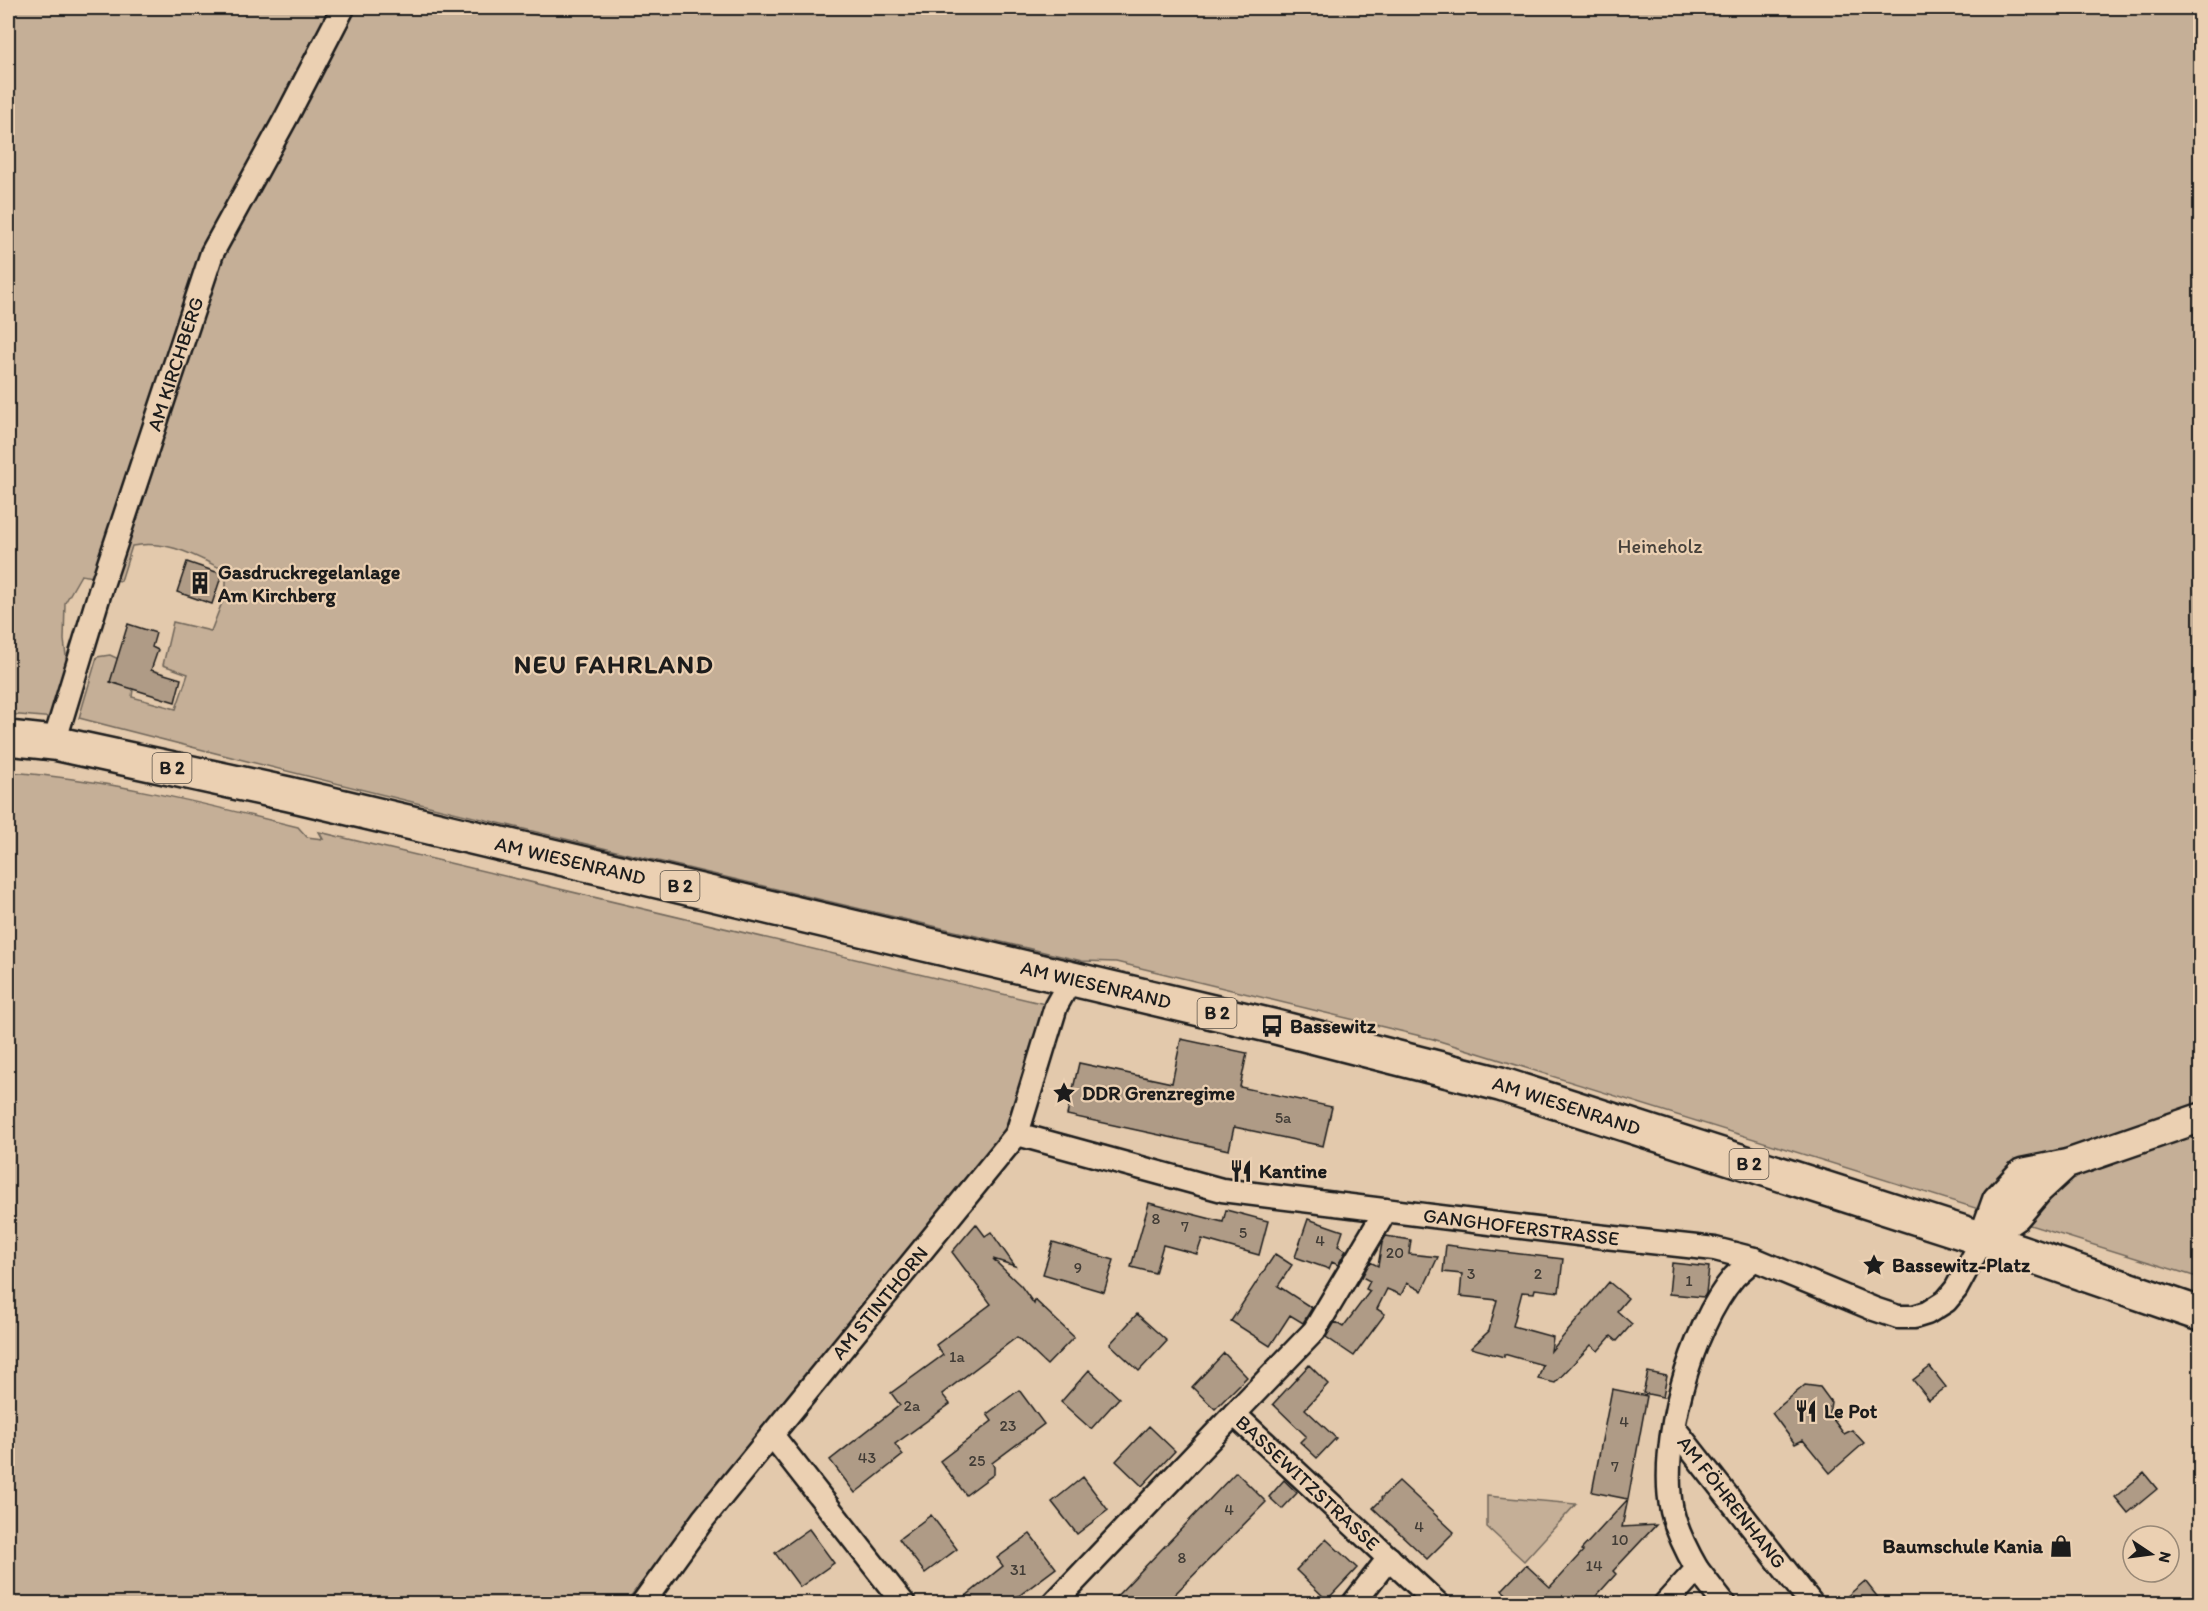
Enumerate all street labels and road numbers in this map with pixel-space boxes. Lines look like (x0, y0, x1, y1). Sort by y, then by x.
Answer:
street label: AM KIRCHBERG (142, 294, 209, 434)
road number: B 2 (152, 753, 192, 783)
street label: AM WIESENRAND (493, 831, 648, 890)
road number: B 2 (660, 871, 700, 901)
street label: AM WIESENRAND (1018, 955, 1174, 1014)
road number: B 2 (1198, 998, 1236, 1028)
street label: AM WIESENRAND (1490, 1071, 1644, 1140)
road number: B 2 (1730, 1149, 1768, 1179)
street label: GANGHOFERSTRASSE (1422, 1203, 1620, 1250)
street label: AM STINTHORN (826, 1241, 933, 1364)
street label: BASSEWITZSTRASSE (1231, 1410, 1385, 1556)
street label: AM FÖHRENHANG (1672, 1431, 1792, 1573)

